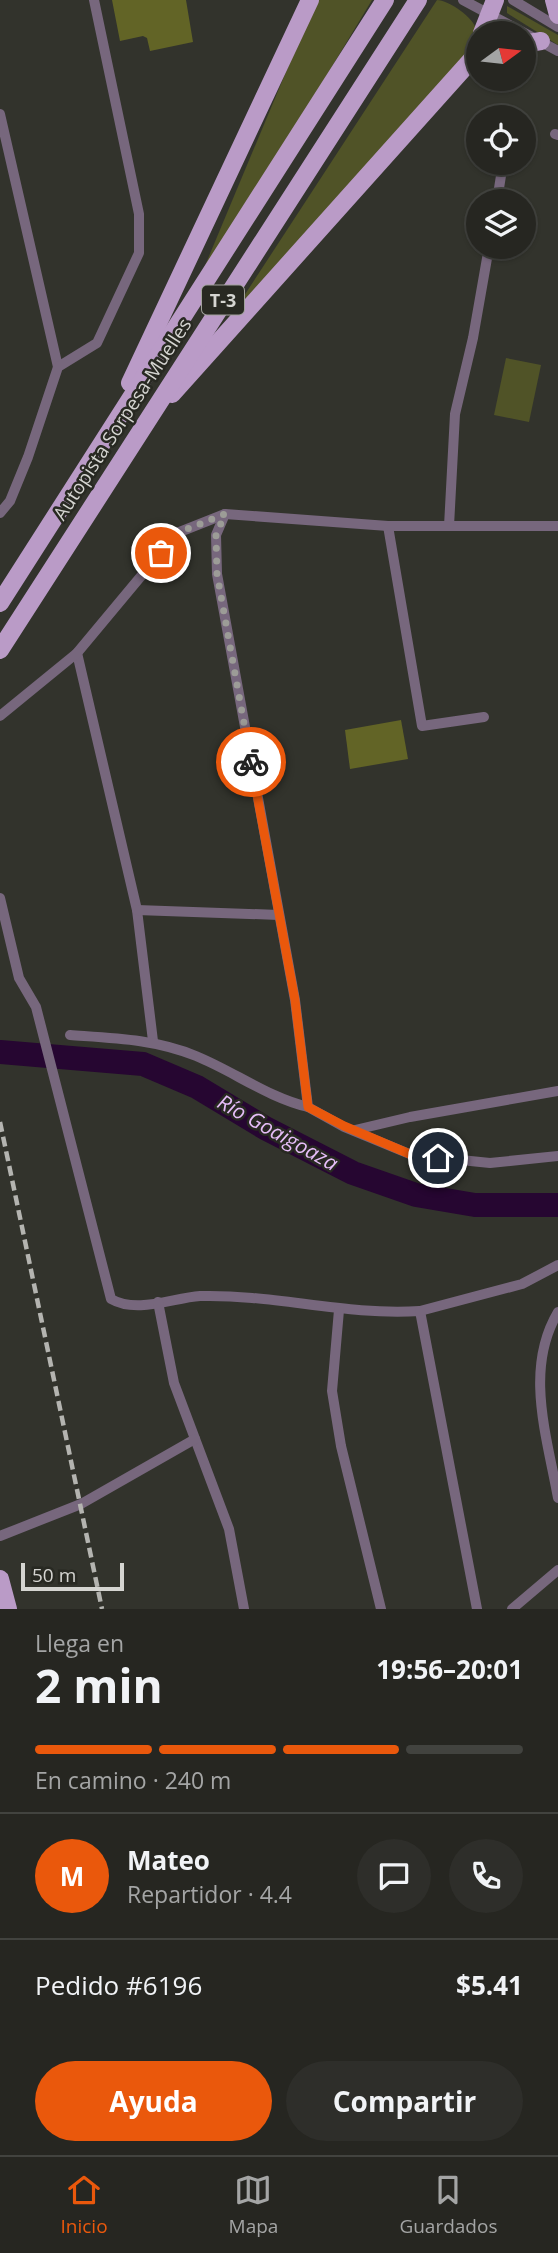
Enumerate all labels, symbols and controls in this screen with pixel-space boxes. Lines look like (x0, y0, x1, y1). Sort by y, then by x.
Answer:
north arrow (466, 21, 536, 91)
map controls (466, 21, 536, 259)
button: locate (466, 105, 536, 175)
button: layers (466, 189, 536, 259)
road number: T-3 (202, 286, 244, 314)
street label: Autopista Sorpesa-Muelles (47, 313, 197, 525)
pin (131, 523, 191, 583)
icon: bag (142, 534, 180, 572)
courier (216, 727, 286, 797)
icon: bike (232, 743, 270, 781)
water label: Río Goaigoaza (213, 1087, 343, 1177)
pin (408, 1128, 468, 1188)
icon: home (419, 1139, 457, 1177)
scale bar (21, 1560, 124, 1592)
text: 50 m (32, 1562, 76, 1588)
text: Llega en (35, 1627, 124, 1659)
text: 19:56–20:01 (376, 1651, 523, 1687)
text: 2 min (35, 1654, 163, 1716)
text: En camino · 240 m (35, 1764, 231, 1796)
button: chat (357, 1839, 431, 1913)
button: phone (449, 1839, 523, 1913)
text: Mateo (127, 1842, 210, 1878)
text: M (60, 1858, 84, 1894)
text: Repartidor · 4.4 (127, 1878, 292, 1910)
text: Pedido #6196 (35, 1967, 202, 2003)
text: $5.41 (456, 1967, 523, 2003)
button: Ayuda (35, 2061, 272, 2141)
button: Compartir (286, 2061, 523, 2141)
tab: Inicio (60, 2171, 108, 2239)
tab: Mapa (229, 2171, 278, 2239)
tab: Guardados (399, 2171, 497, 2239)

